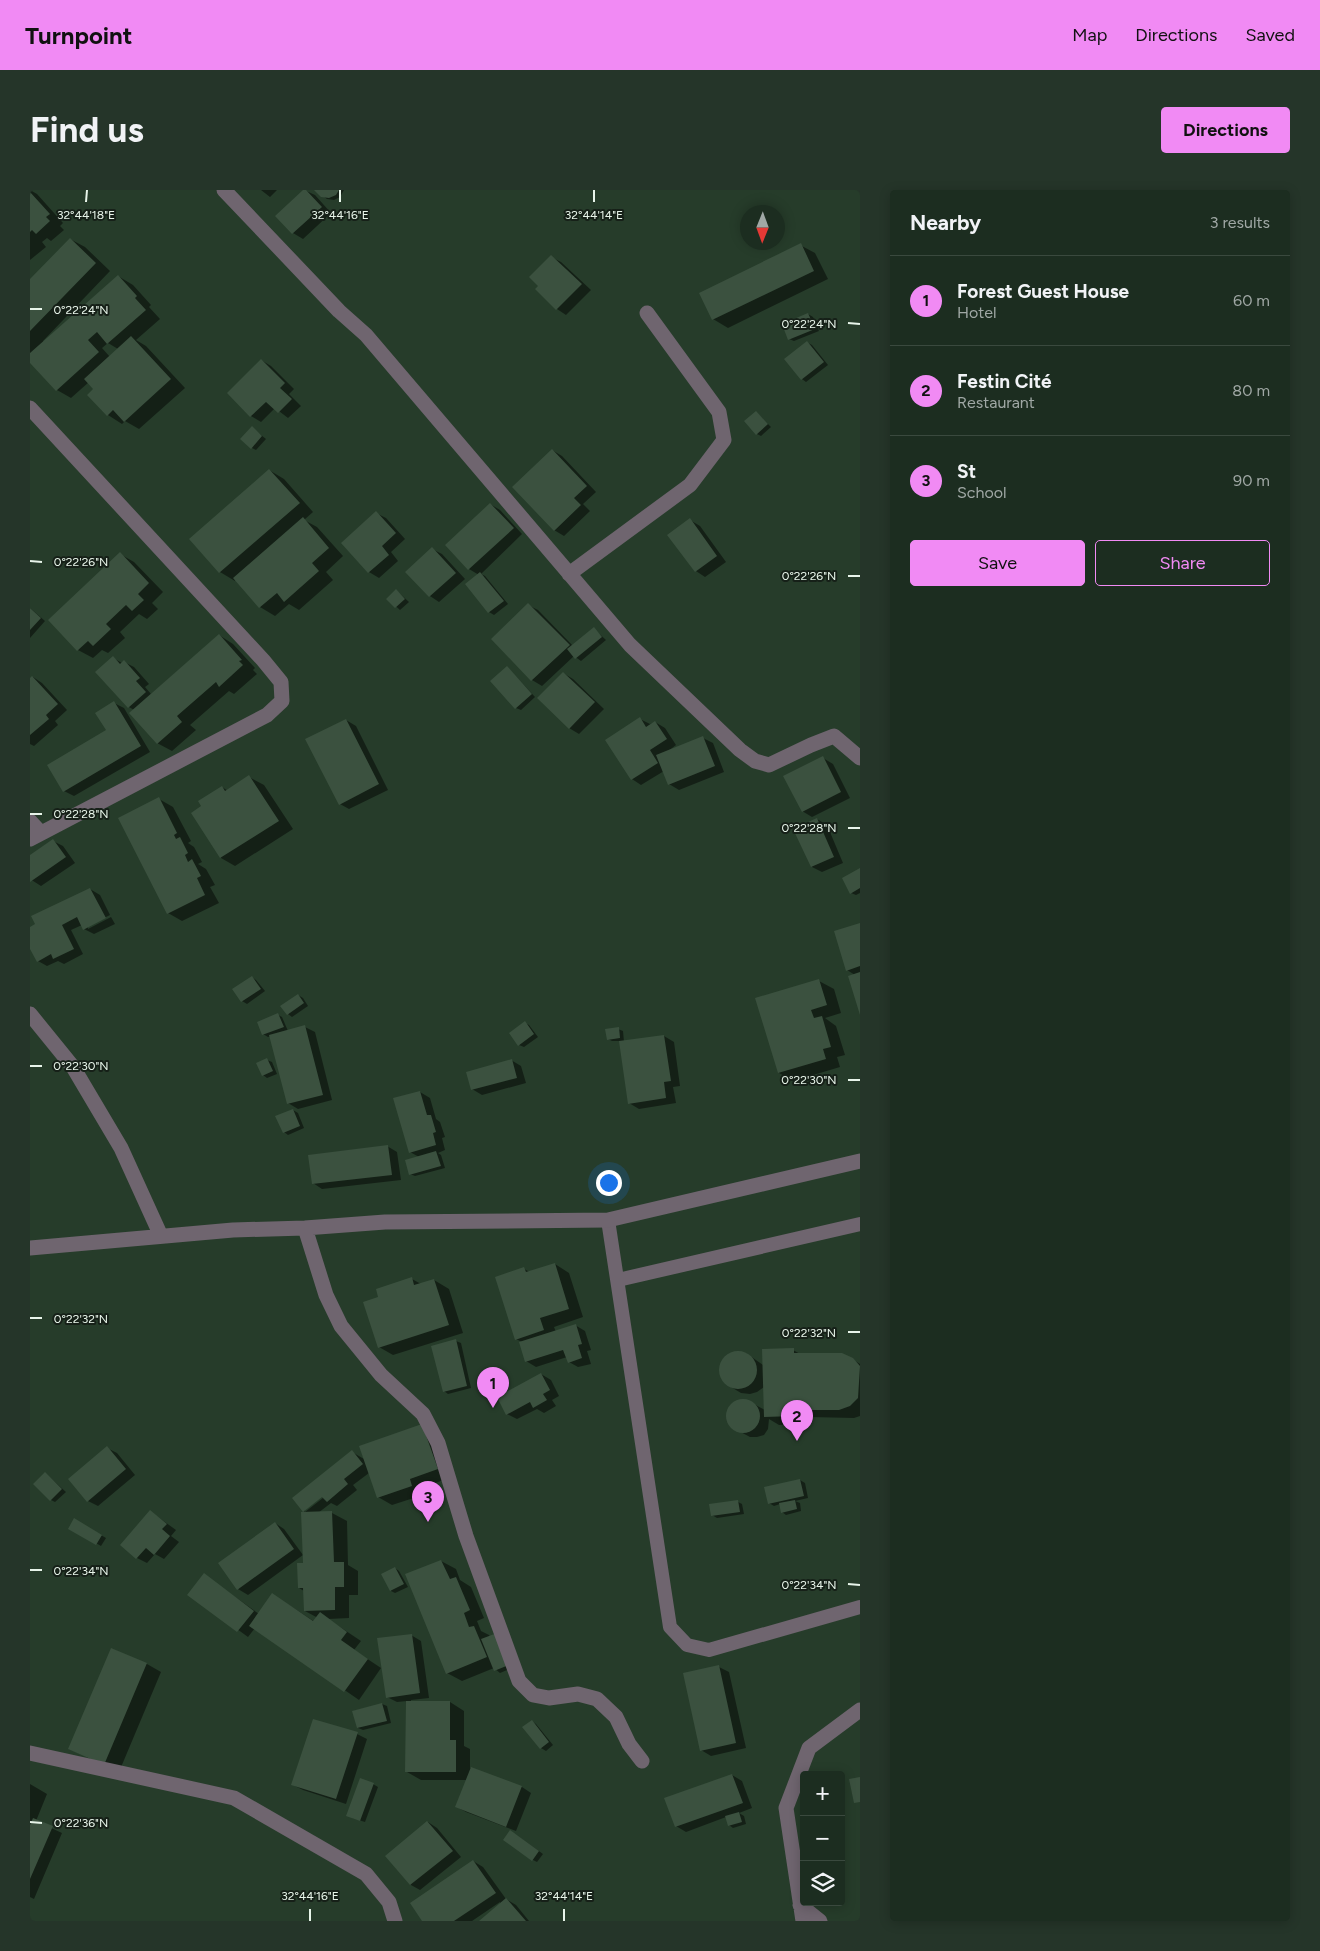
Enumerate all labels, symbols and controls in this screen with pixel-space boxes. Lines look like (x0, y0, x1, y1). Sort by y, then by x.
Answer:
text: Turnpoint (25, 21, 132, 50)
text: Map (1072, 24, 1107, 46)
text: Directions (1135, 24, 1217, 46)
text: Saved (1245, 24, 1295, 46)
button: Directions (1161, 107, 1290, 153)
text: Find us (30, 109, 144, 151)
north arrow (740, 205, 785, 250)
text: 32°44'18"E (57, 208, 115, 222)
text: 32°44'16"E (311, 208, 369, 222)
text: 32°44'14"E (565, 208, 623, 222)
text: Nearby (910, 210, 981, 235)
text: 3 results (1210, 213, 1270, 232)
text: Forest Guest House (957, 280, 1129, 303)
text: 1 (923, 291, 929, 310)
text: 60 m (1233, 291, 1270, 310)
text: 0°22'24"N (53, 303, 109, 317)
text: Hotel (957, 303, 997, 322)
text: 0°22'24"N (781, 317, 837, 331)
text: Festin Cité (957, 370, 1052, 393)
text: 2 (921, 381, 931, 400)
text: 80 m (1232, 381, 1270, 400)
text: Restaurant (957, 393, 1035, 412)
text: St (957, 460, 976, 483)
text: 3 (922, 471, 930, 490)
text: 90 m (1233, 471, 1270, 490)
text: School (957, 483, 1007, 502)
button: Save (910, 540, 1085, 586)
button: Share (1095, 540, 1270, 586)
text: 0°22'26"N (54, 555, 108, 569)
text: 0°22'26"N (782, 569, 836, 583)
text: 0°22'28"N (53, 807, 109, 821)
text: 0°22'28"N (781, 821, 837, 835)
text: 0°22'30"N (53, 1059, 109, 1073)
text: 0°22'30"N (781, 1073, 837, 1087)
your location (596, 1170, 622, 1196)
text: 0°22'32"N (54, 1312, 108, 1326)
text: 0°22'32"N (782, 1326, 836, 1340)
pin: 1 (477, 1367, 509, 1408)
pin: 2 (781, 1400, 813, 1441)
pin: 3 (412, 1481, 444, 1522)
text: 0°22'34"N (53, 1564, 109, 1578)
text: 0°22'34"N (781, 1578, 837, 1592)
map controls (800, 1771, 845, 1906)
button: + (800, 1771, 845, 1816)
text: 0°22'36"N (54, 1816, 108, 1830)
button: − (800, 1816, 845, 1861)
button: layers (800, 1861, 845, 1906)
text: 32°44'16"E (281, 1889, 339, 1903)
text: 32°44'14"E (535, 1889, 593, 1903)

